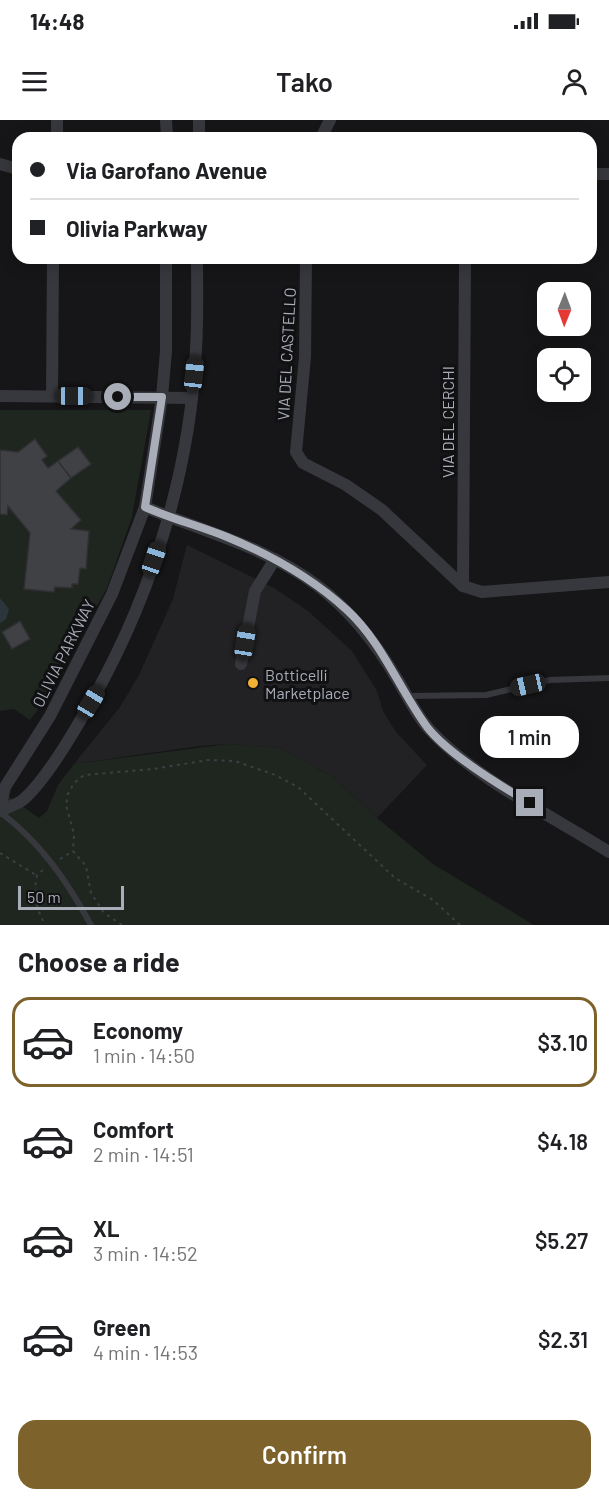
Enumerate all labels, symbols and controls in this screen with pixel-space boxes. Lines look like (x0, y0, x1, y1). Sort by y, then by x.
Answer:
text: 14:48 (30, 8, 84, 34)
icon: menu (18, 65, 51, 98)
text: Tako (276, 65, 333, 97)
icon: person (558, 65, 591, 98)
text: Via Garofano Avenue (66, 157, 267, 183)
text: Olivia Parkway (66, 215, 207, 241)
north arrow (537, 282, 591, 336)
map controls (537, 282, 591, 402)
street label: VIA DEL CASTELLO (273, 287, 299, 421)
button: locate (537, 348, 591, 402)
car (183, 355, 205, 393)
street label: VIA DEL CERCHI (438, 366, 457, 478)
route start (104, 383, 131, 410)
car (56, 387, 92, 405)
car (140, 539, 168, 579)
street label: OLIVIA PARKWAY (28, 596, 98, 710)
car (233, 623, 257, 661)
place label: Botticelli Marketplace (265, 665, 350, 702)
car (508, 672, 548, 698)
marker: Botticelli Marketplace (246, 676, 260, 690)
car (74, 682, 108, 722)
callout: 1 min (480, 716, 580, 758)
text: 1 min (508, 725, 551, 749)
route end (516, 789, 543, 816)
scale bar (18, 883, 124, 910)
text: 50 m (27, 887, 61, 906)
text: Choose a ride (18, 945, 180, 977)
icon: car (21, 1015, 75, 1069)
text: Economy (93, 1017, 183, 1043)
text: $3.10 (538, 1029, 588, 1055)
text: 1 min · 14:50 (93, 1043, 195, 1067)
icon: car (21, 1114, 75, 1168)
text: Comfort (93, 1116, 174, 1142)
text: $4.18 (537, 1128, 588, 1154)
text: 2 min · 14:51 (93, 1142, 194, 1166)
icon: car (21, 1213, 75, 1267)
text: XL (93, 1215, 119, 1241)
text: $5.27 (535, 1227, 588, 1253)
text: 3 min · 14:52 (93, 1241, 198, 1265)
icon: car (21, 1312, 75, 1366)
text: Green (93, 1314, 151, 1340)
text: $2.31 (538, 1326, 588, 1352)
text: 4 min · 14:53 (93, 1340, 198, 1364)
button: Confirm (18, 1420, 591, 1489)

